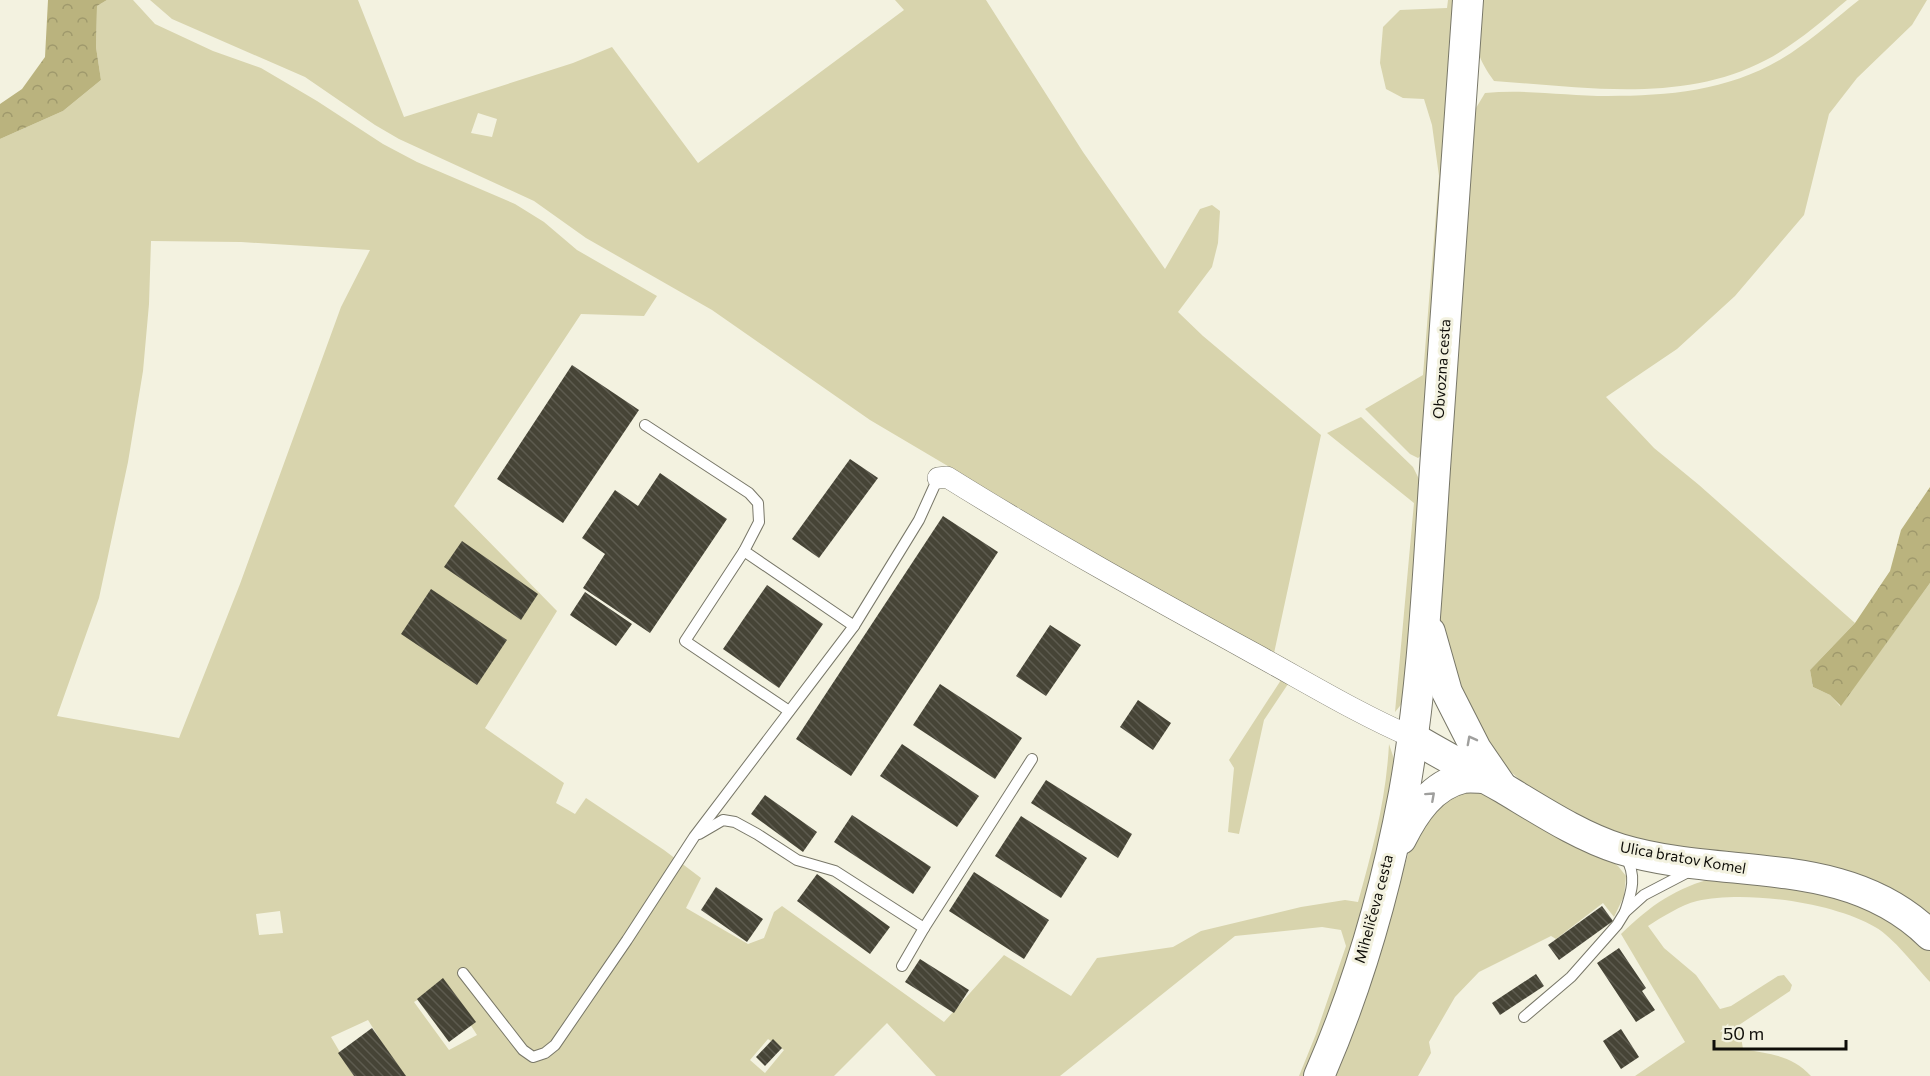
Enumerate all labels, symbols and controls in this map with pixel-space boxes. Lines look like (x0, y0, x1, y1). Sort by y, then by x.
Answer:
street label: Obvozna cesta (1429, 318, 1453, 420)
one-way arrow (1467, 735, 1479, 746)
one-way arrow (1424, 792, 1435, 803)
street label: Ulica bratov Komel (1619, 837, 1748, 877)
street label: Miheličeva cesta (1350, 852, 1396, 965)
scale bar (1714, 1013, 1846, 1051)
text: 50 m (1723, 1022, 1764, 1044)

